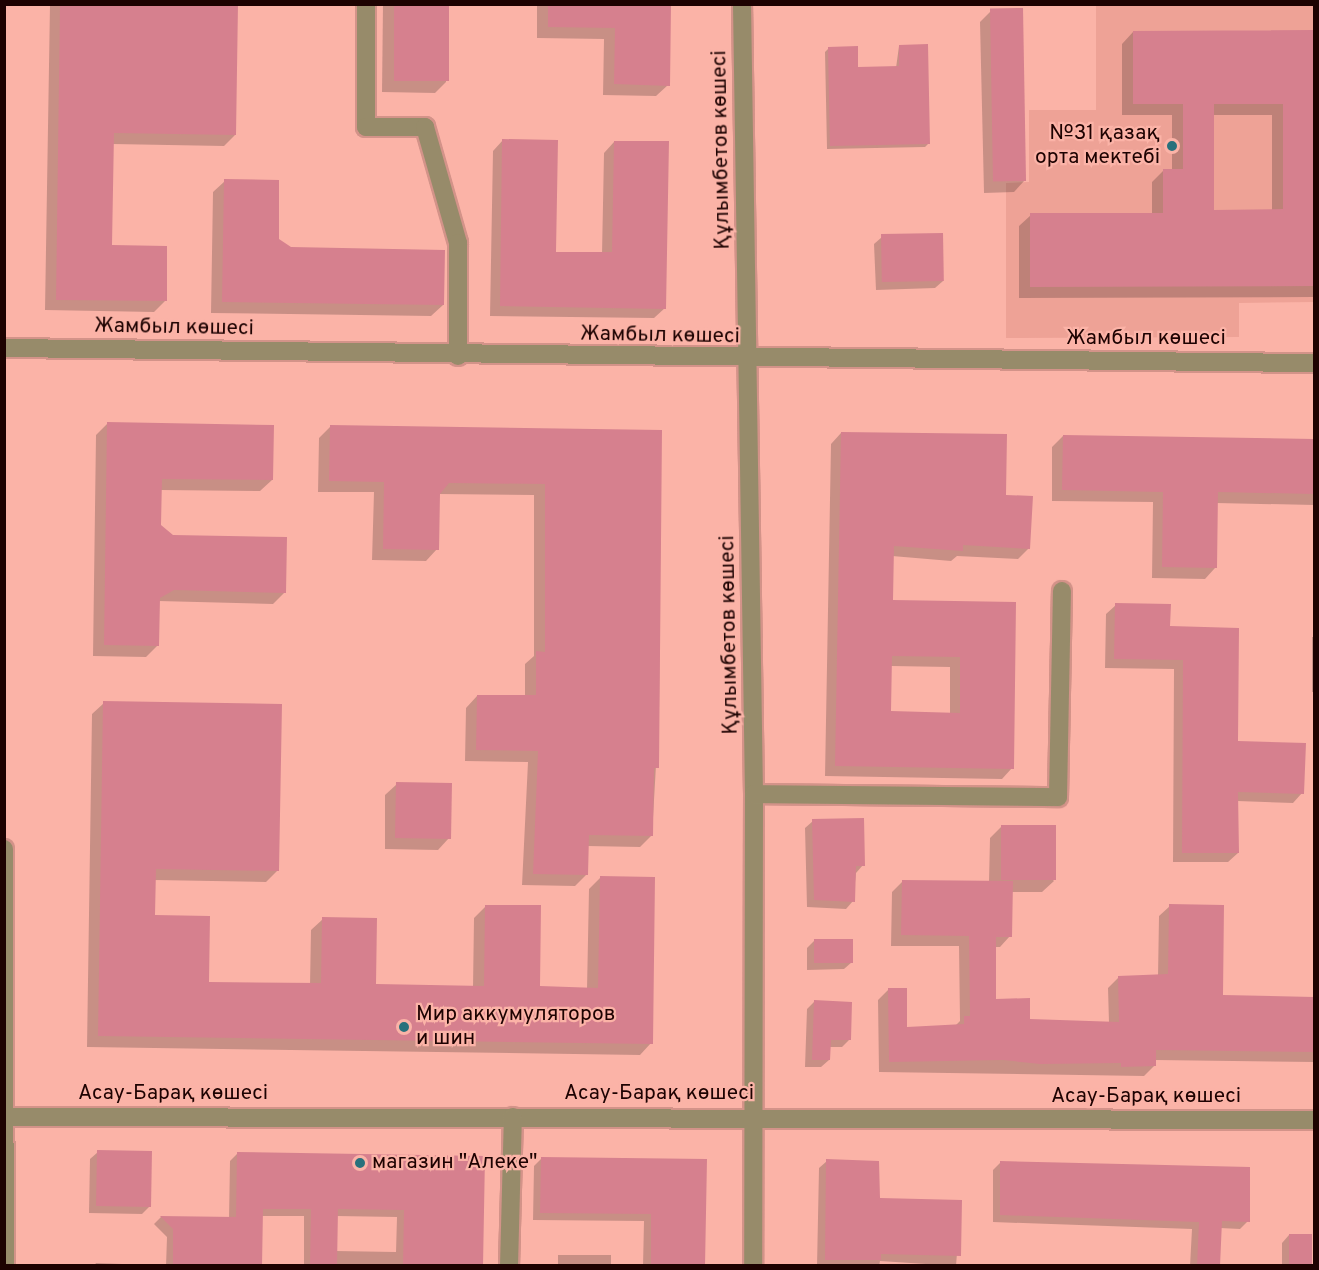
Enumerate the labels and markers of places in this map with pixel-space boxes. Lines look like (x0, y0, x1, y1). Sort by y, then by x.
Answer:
place label: №31 қазақ орта мектебі (1035, 121, 1160, 171)
marker: №31 қазақ орта мектебі (1165, 139, 1179, 153)
place label: Мир аккумуляторов и шин (416, 1002, 615, 1052)
marker: Мир аккумуляторов и шин (397, 1020, 411, 1034)
place label: магазин "Алеке" (372, 1150, 537, 1176)
marker: магазин "Алеке" (353, 1156, 367, 1170)

